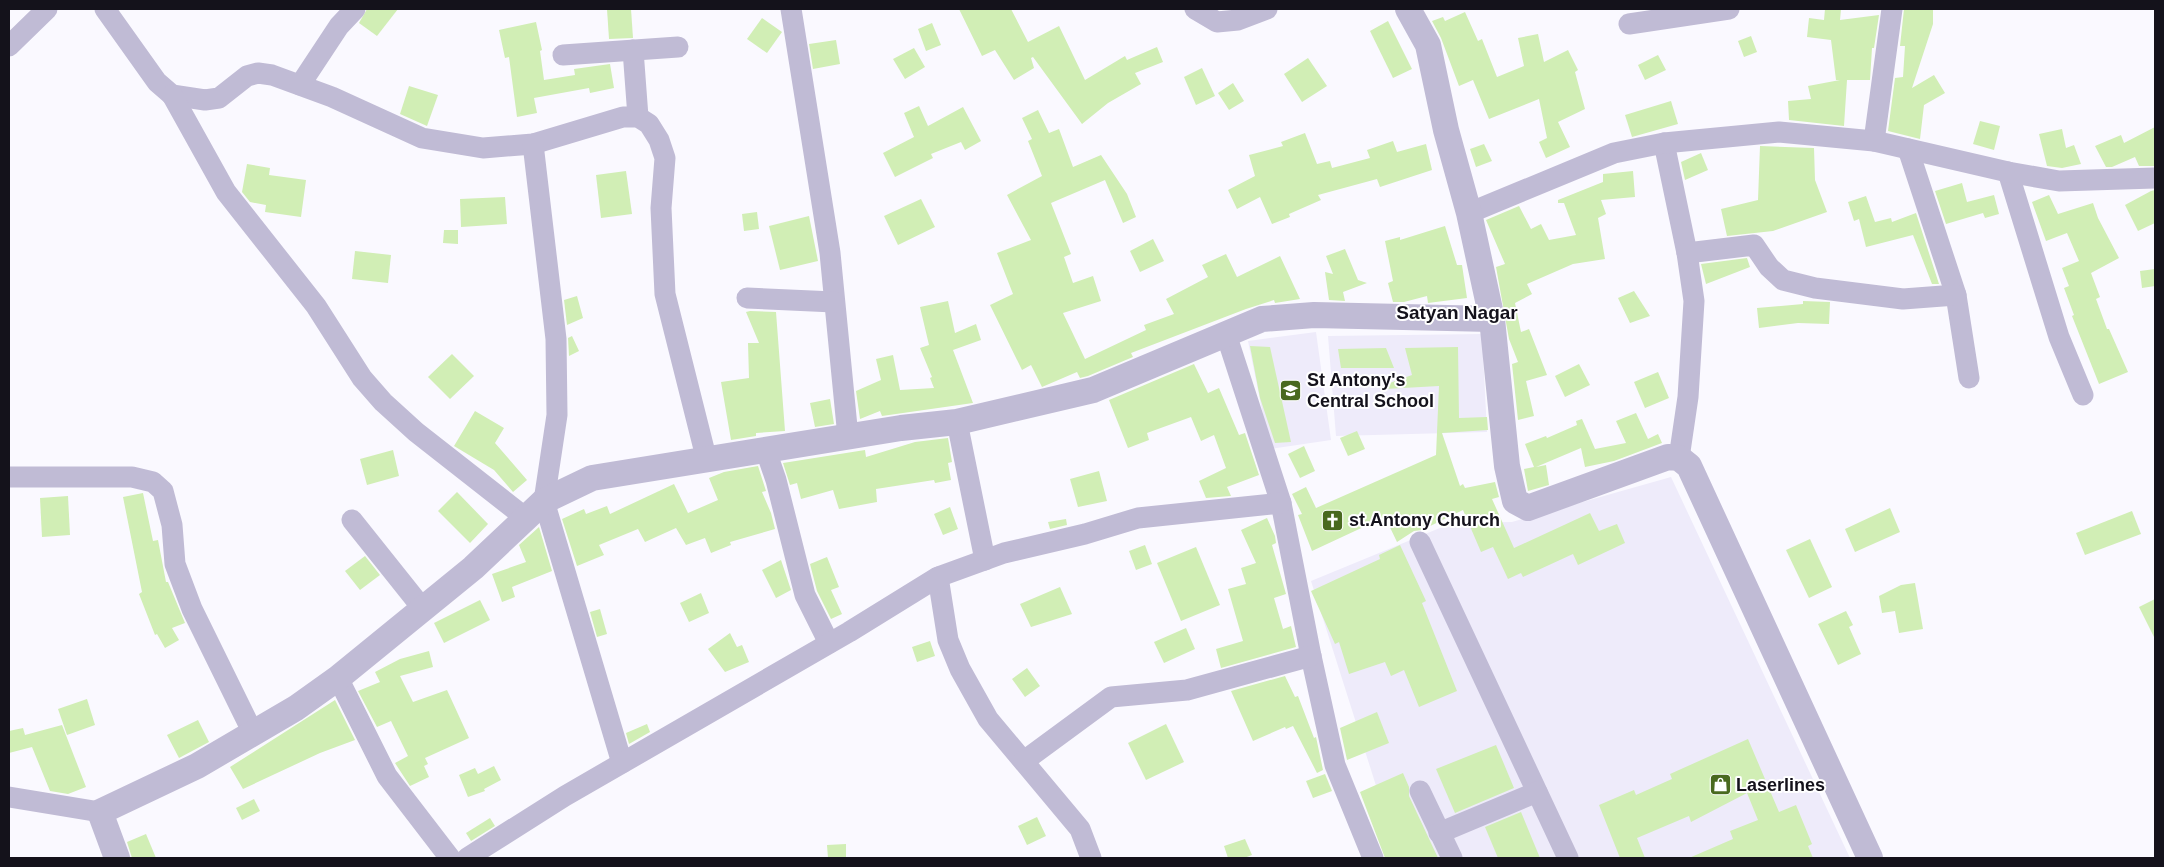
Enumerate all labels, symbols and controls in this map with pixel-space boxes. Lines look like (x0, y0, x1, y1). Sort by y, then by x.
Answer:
district label: Satyan Nagar (1396, 302, 1518, 323)
place label: St Antony's Central School (1307, 370, 1434, 411)
school or university icon: St Antony's Central School (1279, 378, 1303, 402)
church icon: st.Antony Church (1321, 508, 1345, 532)
place label: st.Antony Church (1349, 510, 1500, 530)
shop icon: Laserlines (1708, 773, 1732, 797)
place label: Laserlines (1736, 775, 1825, 795)

